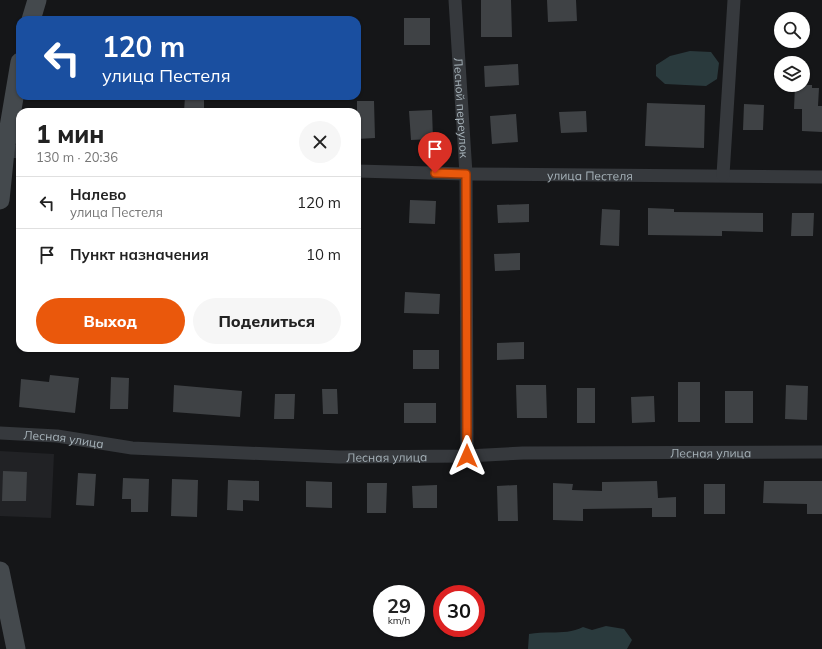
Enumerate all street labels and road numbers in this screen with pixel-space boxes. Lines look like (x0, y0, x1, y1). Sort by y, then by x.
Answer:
street label: Лесной переулок (451, 57, 473, 159)
street label: улица Пестеля (547, 167, 633, 183)
street label: Лесная улица (23, 427, 105, 451)
street label: Лесная улица (670, 445, 751, 460)
street label: Лесная улица (346, 449, 427, 464)

